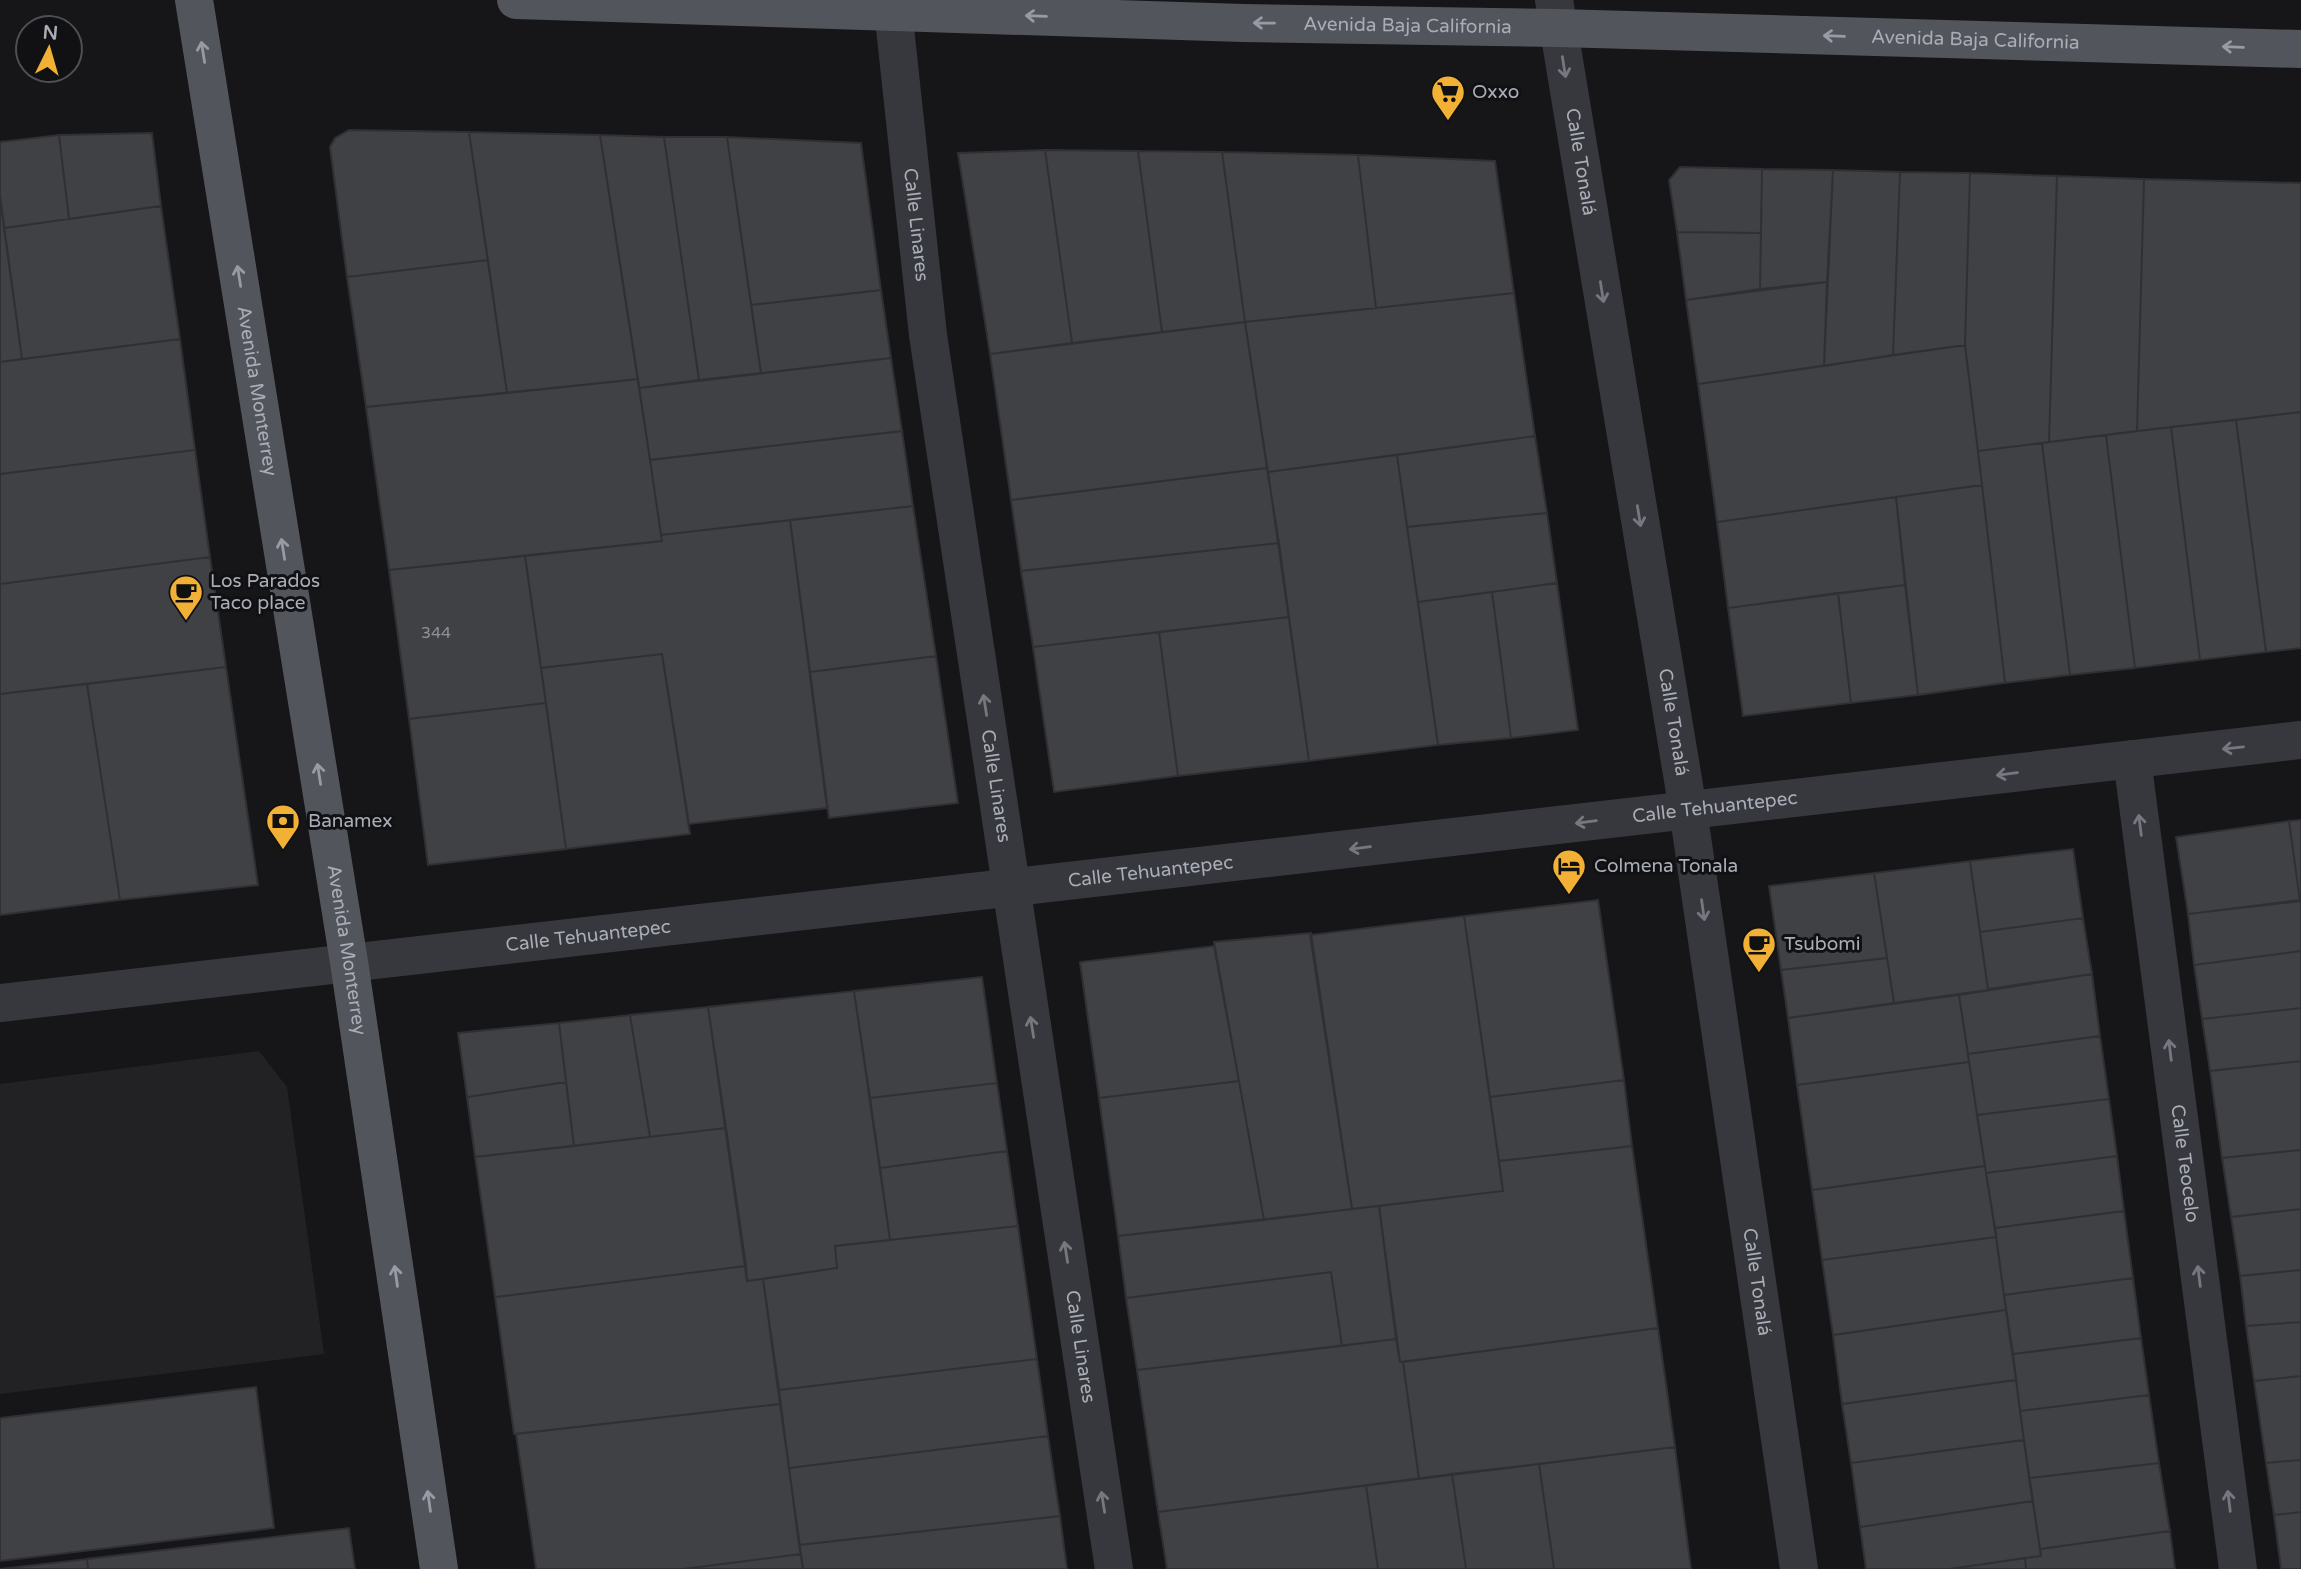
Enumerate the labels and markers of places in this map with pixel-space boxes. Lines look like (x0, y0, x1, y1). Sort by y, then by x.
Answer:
supermarket icon: Oxxo (1429, 73, 1467, 122)
place label: Oxxo (1472, 81, 1519, 103)
place label: Los Parados Taco place (210, 570, 320, 614)
cafe icon: Los Parados Taco place (167, 573, 205, 622)
bank icon: Banamex (264, 802, 302, 851)
place label: Banamex (308, 810, 392, 832)
hotel icon: Colmena Tonala (1550, 847, 1588, 896)
place label: Colmena Tonala (1594, 855, 1738, 877)
cafe icon: Tsubomi (1740, 925, 1778, 974)
place label: Tsubomi (1784, 933, 1861, 955)

